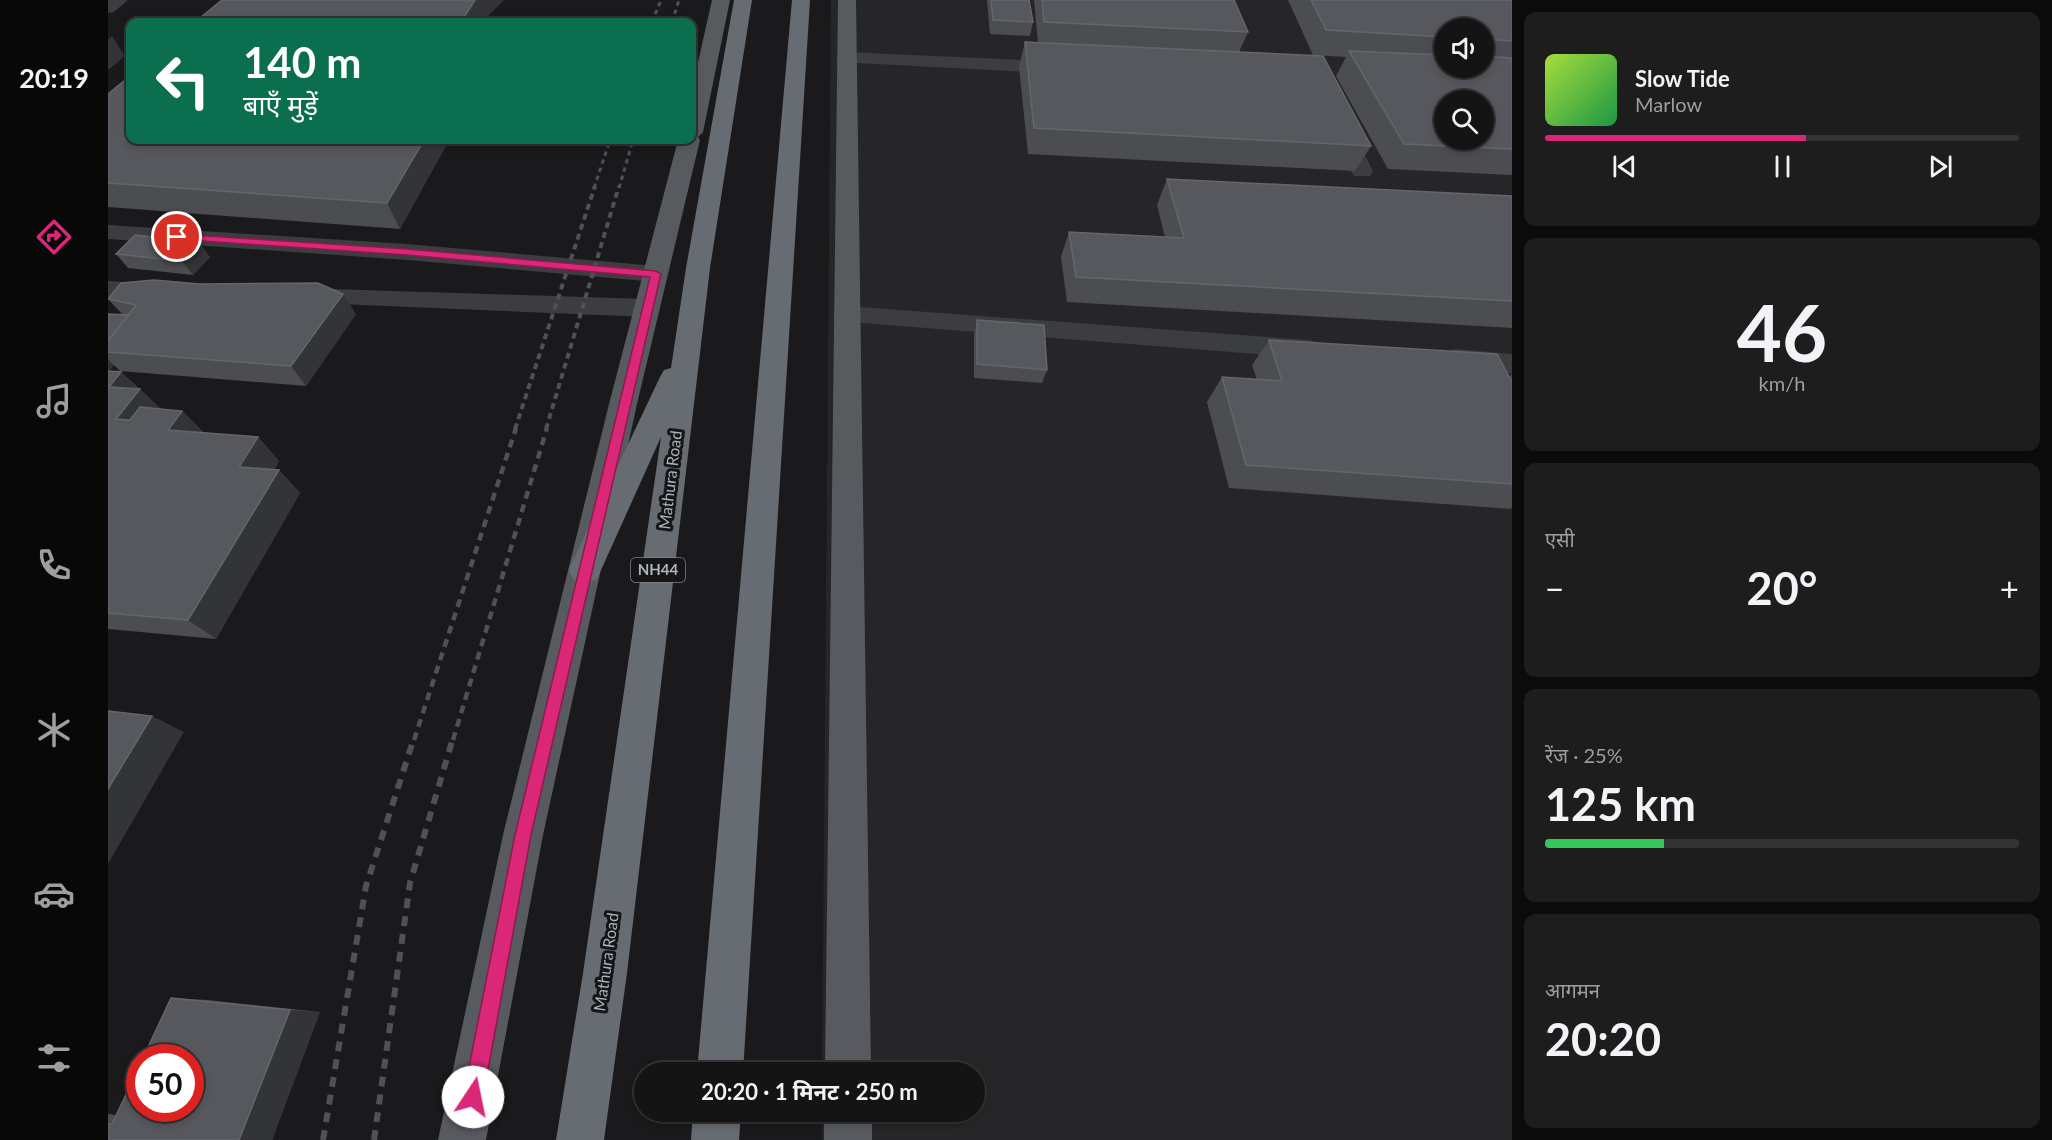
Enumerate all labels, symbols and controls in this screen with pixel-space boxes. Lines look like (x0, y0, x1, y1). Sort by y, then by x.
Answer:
map controls (1434, 18, 1494, 150)
button: sound (1434, 18, 1494, 78)
text: 140 m (243, 37, 361, 87)
icon: left (144, 42, 222, 120)
text: 20:19 (19, 61, 89, 94)
text: Slow Tide (1635, 65, 1730, 92)
text: बाएँ मुड़ें (243, 88, 318, 121)
button: search (1434, 90, 1494, 150)
text: Marlow (1635, 92, 1702, 116)
icon: previous (1608, 150, 1641, 183)
icon: pause (1766, 150, 1799, 183)
icon: next (1924, 150, 1957, 183)
pin (151, 211, 202, 262)
icon: directions (33, 216, 75, 258)
icon: arrive (160, 220, 193, 253)
text: 46 (1737, 285, 1827, 379)
text: km/h (1759, 371, 1805, 395)
icon: music (33, 380, 75, 422)
street label: Mathura Road (654, 430, 685, 530)
text: एसी (1545, 527, 1575, 551)
icon: phone (33, 544, 75, 586)
road number: NH44 (631, 558, 685, 582)
text: 20° (1747, 561, 1817, 615)
text: − (1545, 568, 1564, 608)
text: + (2000, 568, 2019, 608)
icon: climate (33, 709, 75, 751)
text: रेंज · 25% (1545, 743, 1623, 767)
text: 125 km (1545, 777, 1696, 831)
icon: car (33, 873, 75, 915)
street label: Mathura Road (589, 911, 622, 1012)
text: आगमन (1545, 978, 1600, 1002)
text: 20:20 (1545, 1012, 1661, 1066)
icon: filters (33, 1037, 75, 1079)
speed limit sign: 50 (126, 1044, 204, 1122)
position arrow (441, 1065, 505, 1129)
text: 20:20 · 1 मिनट · 250 m (701, 1078, 918, 1105)

